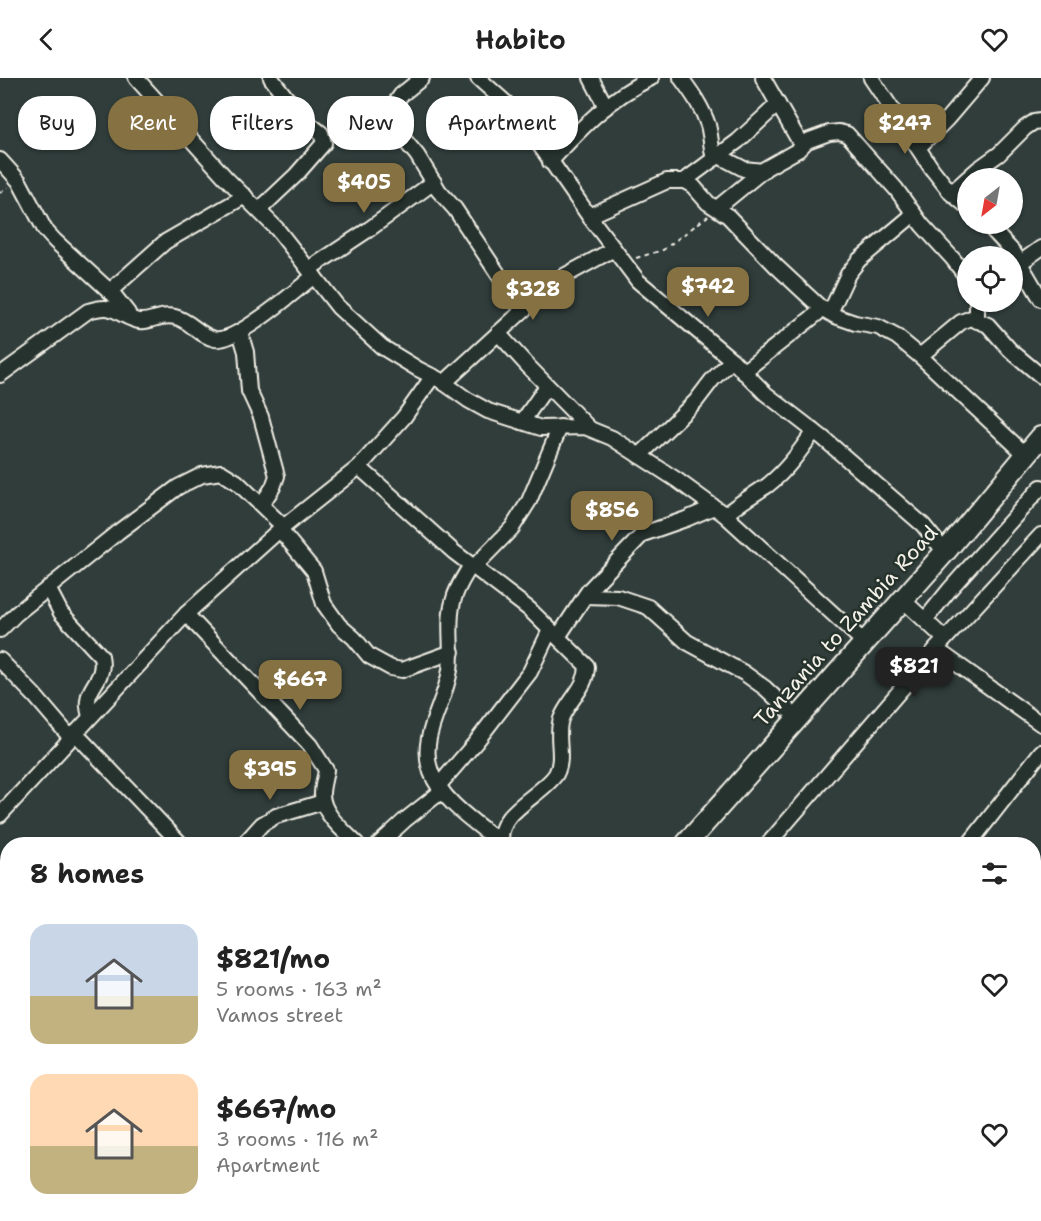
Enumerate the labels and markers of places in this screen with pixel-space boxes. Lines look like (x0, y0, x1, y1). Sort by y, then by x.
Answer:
pin: $247 (869, 104, 941, 155)
pin: $405 (328, 163, 400, 214)
pin: $742 (672, 267, 744, 318)
pin: $328 (497, 270, 569, 321)
pin: $856 (576, 491, 648, 542)
pin: $821 (878, 647, 950, 698)
pin: $667 (264, 660, 336, 711)
pin: $395 (234, 750, 306, 801)

